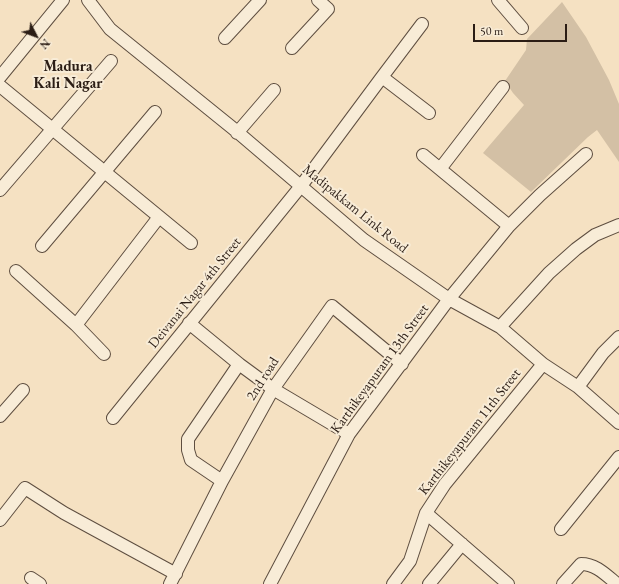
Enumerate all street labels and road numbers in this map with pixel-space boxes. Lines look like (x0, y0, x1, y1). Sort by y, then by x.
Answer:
street label: Madipakkam Link Road (299, 161, 411, 257)
street label: Deivanai Nagar 4th Street (145, 234, 245, 352)
street label: Karthikeyapuram 13th Street (327, 301, 433, 437)
street label: 2nd road (243, 354, 283, 404)
street label: Karthikeyapuram 11th Street (415, 366, 525, 498)

